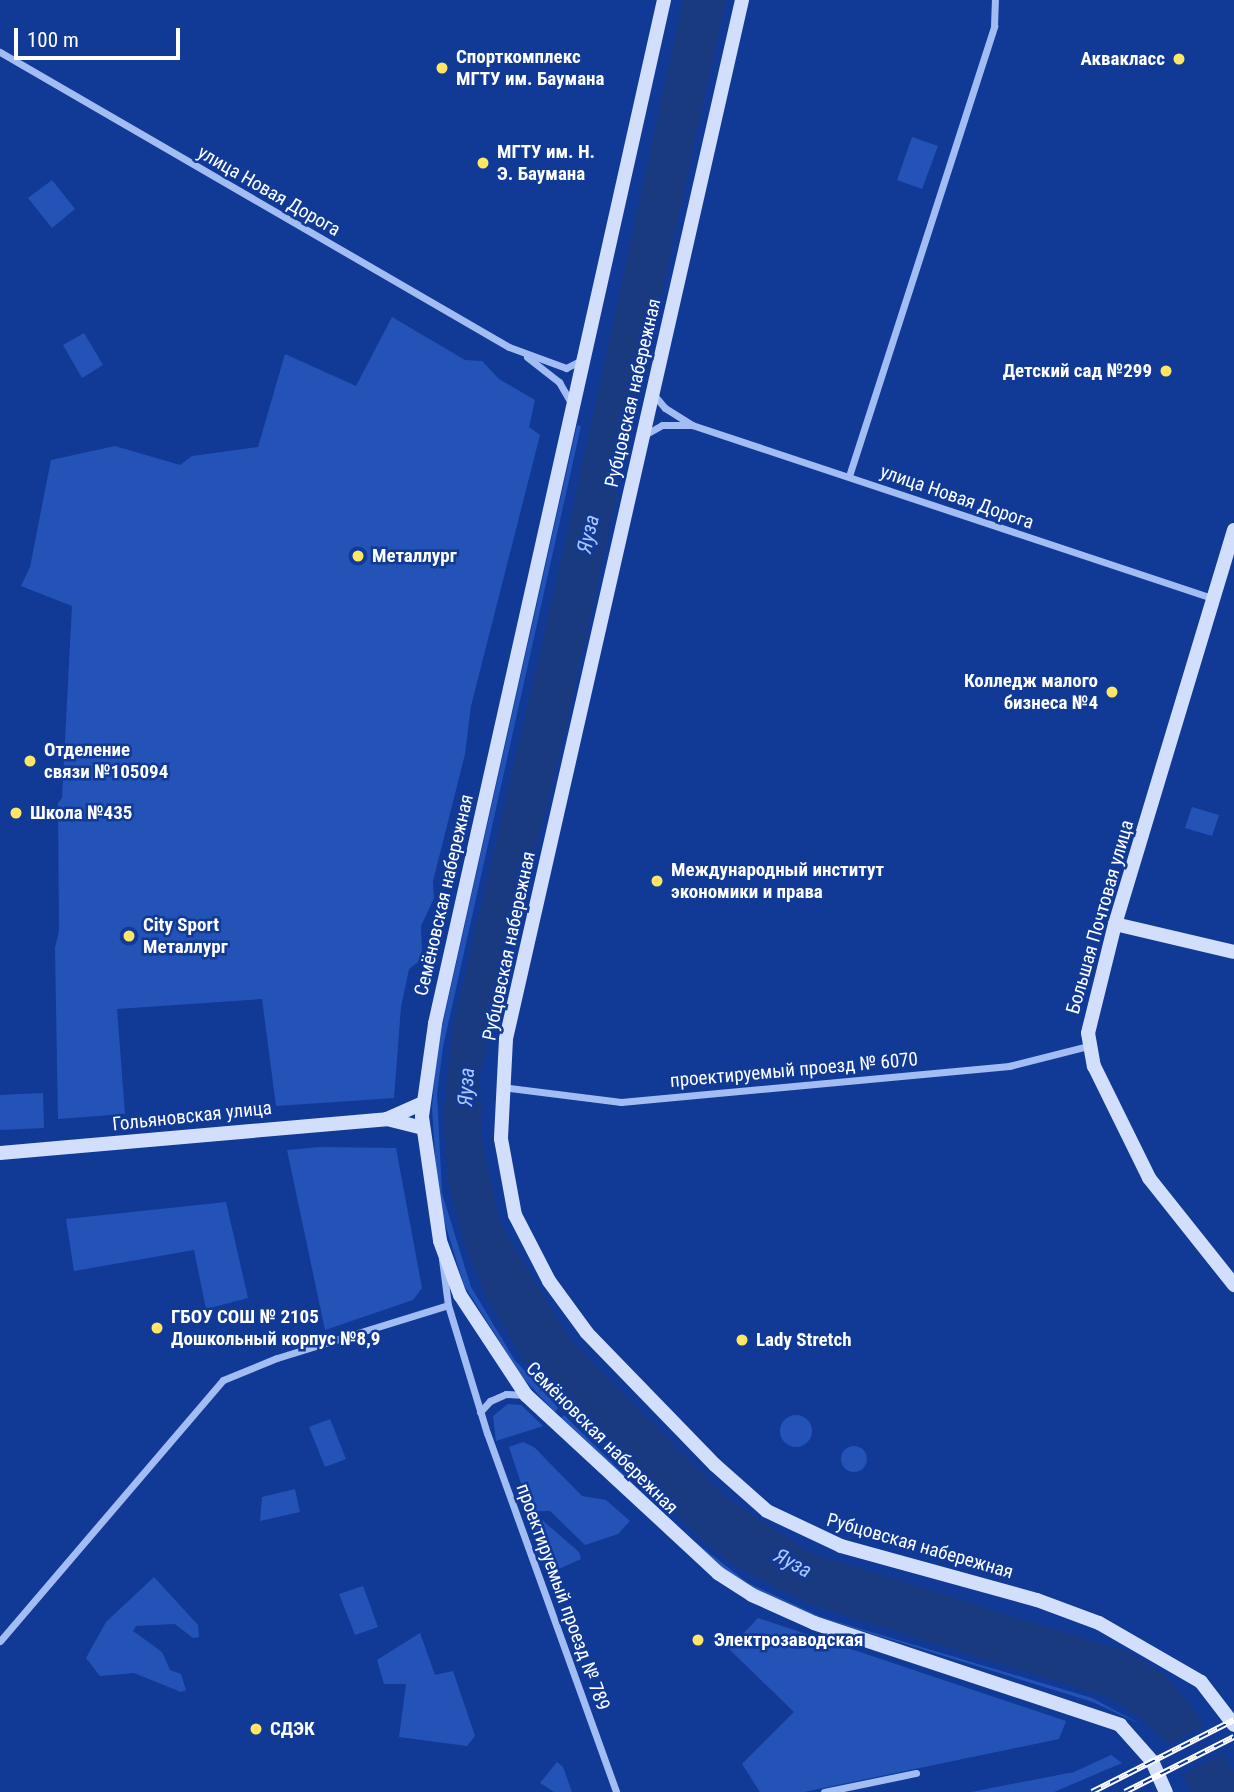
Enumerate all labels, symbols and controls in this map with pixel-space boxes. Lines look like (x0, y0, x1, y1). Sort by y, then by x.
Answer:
scale bar (18, 14, 184, 58)
text: 100 m (27, 28, 79, 52)
place label: Спорткомплекс МГТУ им. Баумана (456, 46, 605, 90)
place label: Аквакласс (1081, 48, 1165, 70)
marker: Аквакласс (1171, 51, 1187, 67)
marker: Спорткомплекс МГТУ им. Баумана (434, 60, 450, 76)
street label: улица Новая Дорога (194, 141, 344, 241)
place label: МГТУ им. Н. Э. Баумана (497, 141, 595, 185)
marker: МГТУ им. Н. Э. Баумана (475, 155, 491, 171)
street label: Рубцовская набережная (600, 296, 666, 490)
place label: Детский сад №299 (1003, 360, 1152, 382)
marker: Детский сад №299 (1158, 363, 1174, 379)
street label: улица Новая Дорога (877, 460, 1037, 534)
water label: Яуза (571, 512, 605, 556)
place label: Металлург (372, 545, 457, 567)
marker: Металлург (350, 548, 366, 564)
place label: Колледж малого бизнеса №4 (964, 670, 1098, 714)
marker: Колледж малого бизнеса №4 (1104, 684, 1120, 700)
place label: Отделение связи №105094 (44, 739, 168, 783)
marker: Отделение связи №105094 (22, 753, 38, 769)
street label: Семёновская набережная (410, 792, 478, 998)
place label: Школа №435 (30, 802, 132, 824)
marker: Школа №435 (8, 805, 24, 821)
street label: Большая Почтовая улица (1061, 818, 1139, 1016)
street label: Рубцовская набережная (478, 849, 540, 1043)
place label: Международный институт экономики и права (671, 859, 884, 903)
marker: Международный институт экономики и права (649, 873, 665, 889)
place label: City Sport Металлург (143, 914, 228, 958)
marker: City Sport Металлург (121, 928, 137, 944)
street label: проектируемый проезд № 6070 (669, 1048, 919, 1092)
water label: Яуза (452, 1067, 480, 1107)
street label: Гольяновская улица (111, 1096, 273, 1136)
place label: ГБОУ СОШ № 2105 Дошкольный корпус №8,9 (171, 1306, 380, 1350)
marker: ГБОУ СОШ № 2105 Дошкольный корпус №8,9 (149, 1320, 165, 1336)
place label: Lady Stretch (756, 1329, 852, 1351)
marker: Lady Stretch (734, 1332, 750, 1348)
street label: Семёновская набережная (521, 1357, 683, 1519)
street label: проектируемый проезд № 789 (511, 1481, 615, 1713)
street label: Рубцовская набережная (824, 1508, 1016, 1584)
water label: Яуза (770, 1543, 816, 1583)
place label: Электрозаводская (714, 1629, 863, 1651)
marker: Электрозаводская (688, 1630, 708, 1650)
place label: СДЭК (270, 1718, 315, 1740)
marker: СДЭК (248, 1721, 264, 1737)

